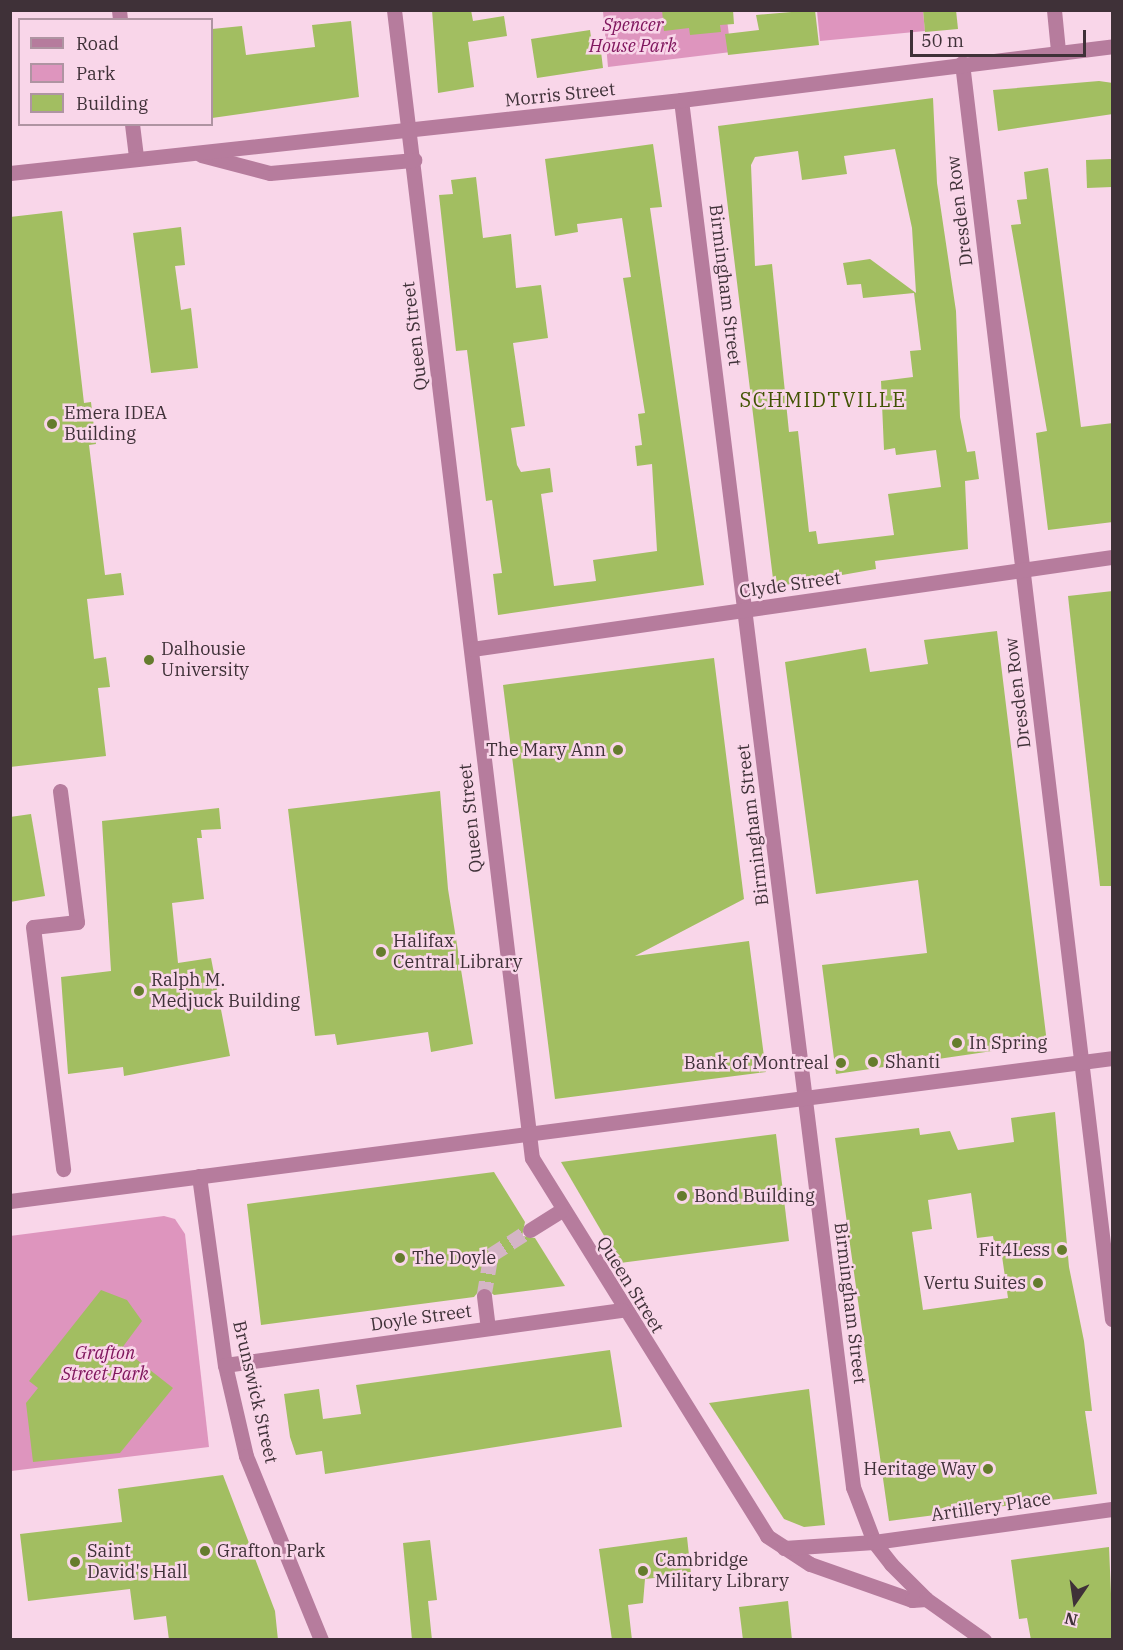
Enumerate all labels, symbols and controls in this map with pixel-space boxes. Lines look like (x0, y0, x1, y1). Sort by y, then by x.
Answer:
park label: Spencer House Park (589, 15, 677, 57)
legend (18, 18, 213, 126)
scale bar (913, 18, 1088, 56)
text: 50 m (921, 29, 964, 52)
text: Road (76, 32, 119, 55)
text: Park (76, 62, 115, 85)
street label: Morris Street (504, 78, 616, 112)
text: Building (76, 92, 148, 115)
street label: Dresden Row (943, 154, 977, 268)
street label: Birmingham Street (704, 203, 746, 367)
street label: Queen Street (398, 280, 432, 392)
district label: SCHMIDTVILLE (739, 387, 907, 411)
place label: Emera IDEA Building (64, 403, 167, 446)
marker: Emera IDEA Building (45, 417, 59, 431)
street label: Clyde Street (738, 567, 842, 603)
street label: Dresden Row (1001, 636, 1035, 750)
place label: Dalhousie University (161, 639, 249, 682)
marker: Dalhousie University (142, 653, 156, 667)
place label: The Mary Ann (486, 739, 606, 761)
marker: The Mary Ann (611, 743, 625, 757)
street label: Birmingham Street (732, 743, 774, 907)
street label: Queen Street (455, 762, 487, 874)
place label: Halifax Central Library (393, 931, 522, 974)
marker: Halifax Central Library (374, 945, 388, 959)
place label: Ralph M. Medjuck Building (151, 970, 300, 1012)
marker: Ralph M. Medjuck Building (132, 984, 146, 998)
place label: In Spring (969, 1032, 1047, 1054)
marker: In Spring (950, 1036, 964, 1050)
place label: Shanti (885, 1051, 940, 1073)
place label: Bank of Montreal (684, 1052, 829, 1074)
marker: Shanti (866, 1055, 880, 1069)
marker: Bank of Montreal (834, 1056, 848, 1070)
place label: Bond Building (694, 1185, 815, 1207)
marker: Bond Building (675, 1189, 689, 1203)
street label: Birmingham Street (829, 1221, 871, 1385)
street label: Queen Street (592, 1233, 668, 1337)
place label: Fit4Less (979, 1239, 1050, 1261)
marker: Fit4Less (1055, 1243, 1069, 1257)
place label: The Doyle (412, 1247, 496, 1269)
marker: The Doyle (393, 1251, 407, 1265)
place label: Vertu Suites (923, 1272, 1026, 1294)
marker: Vertu Suites (1031, 1276, 1045, 1290)
street label: Doyle Street (369, 1300, 473, 1336)
street label: Brunswick Street (228, 1318, 282, 1466)
park label: Grafton Street Park (61, 1343, 149, 1386)
place label: Heritage Way (863, 1458, 976, 1480)
marker: Heritage Way (981, 1462, 995, 1476)
street label: Artillery Place (930, 1488, 1052, 1526)
place label: Grafton Park (217, 1540, 325, 1562)
place label: Saint David's Hall (87, 1541, 188, 1584)
marker: Grafton Park (198, 1544, 212, 1558)
place label: Cambridge Military Library (655, 1550, 789, 1592)
marker: Saint David's Hall (68, 1555, 82, 1569)
marker: Cambridge Military Library (636, 1564, 650, 1578)
north arrow (1045, 1572, 1105, 1632)
text: N (1063, 1608, 1079, 1631)

